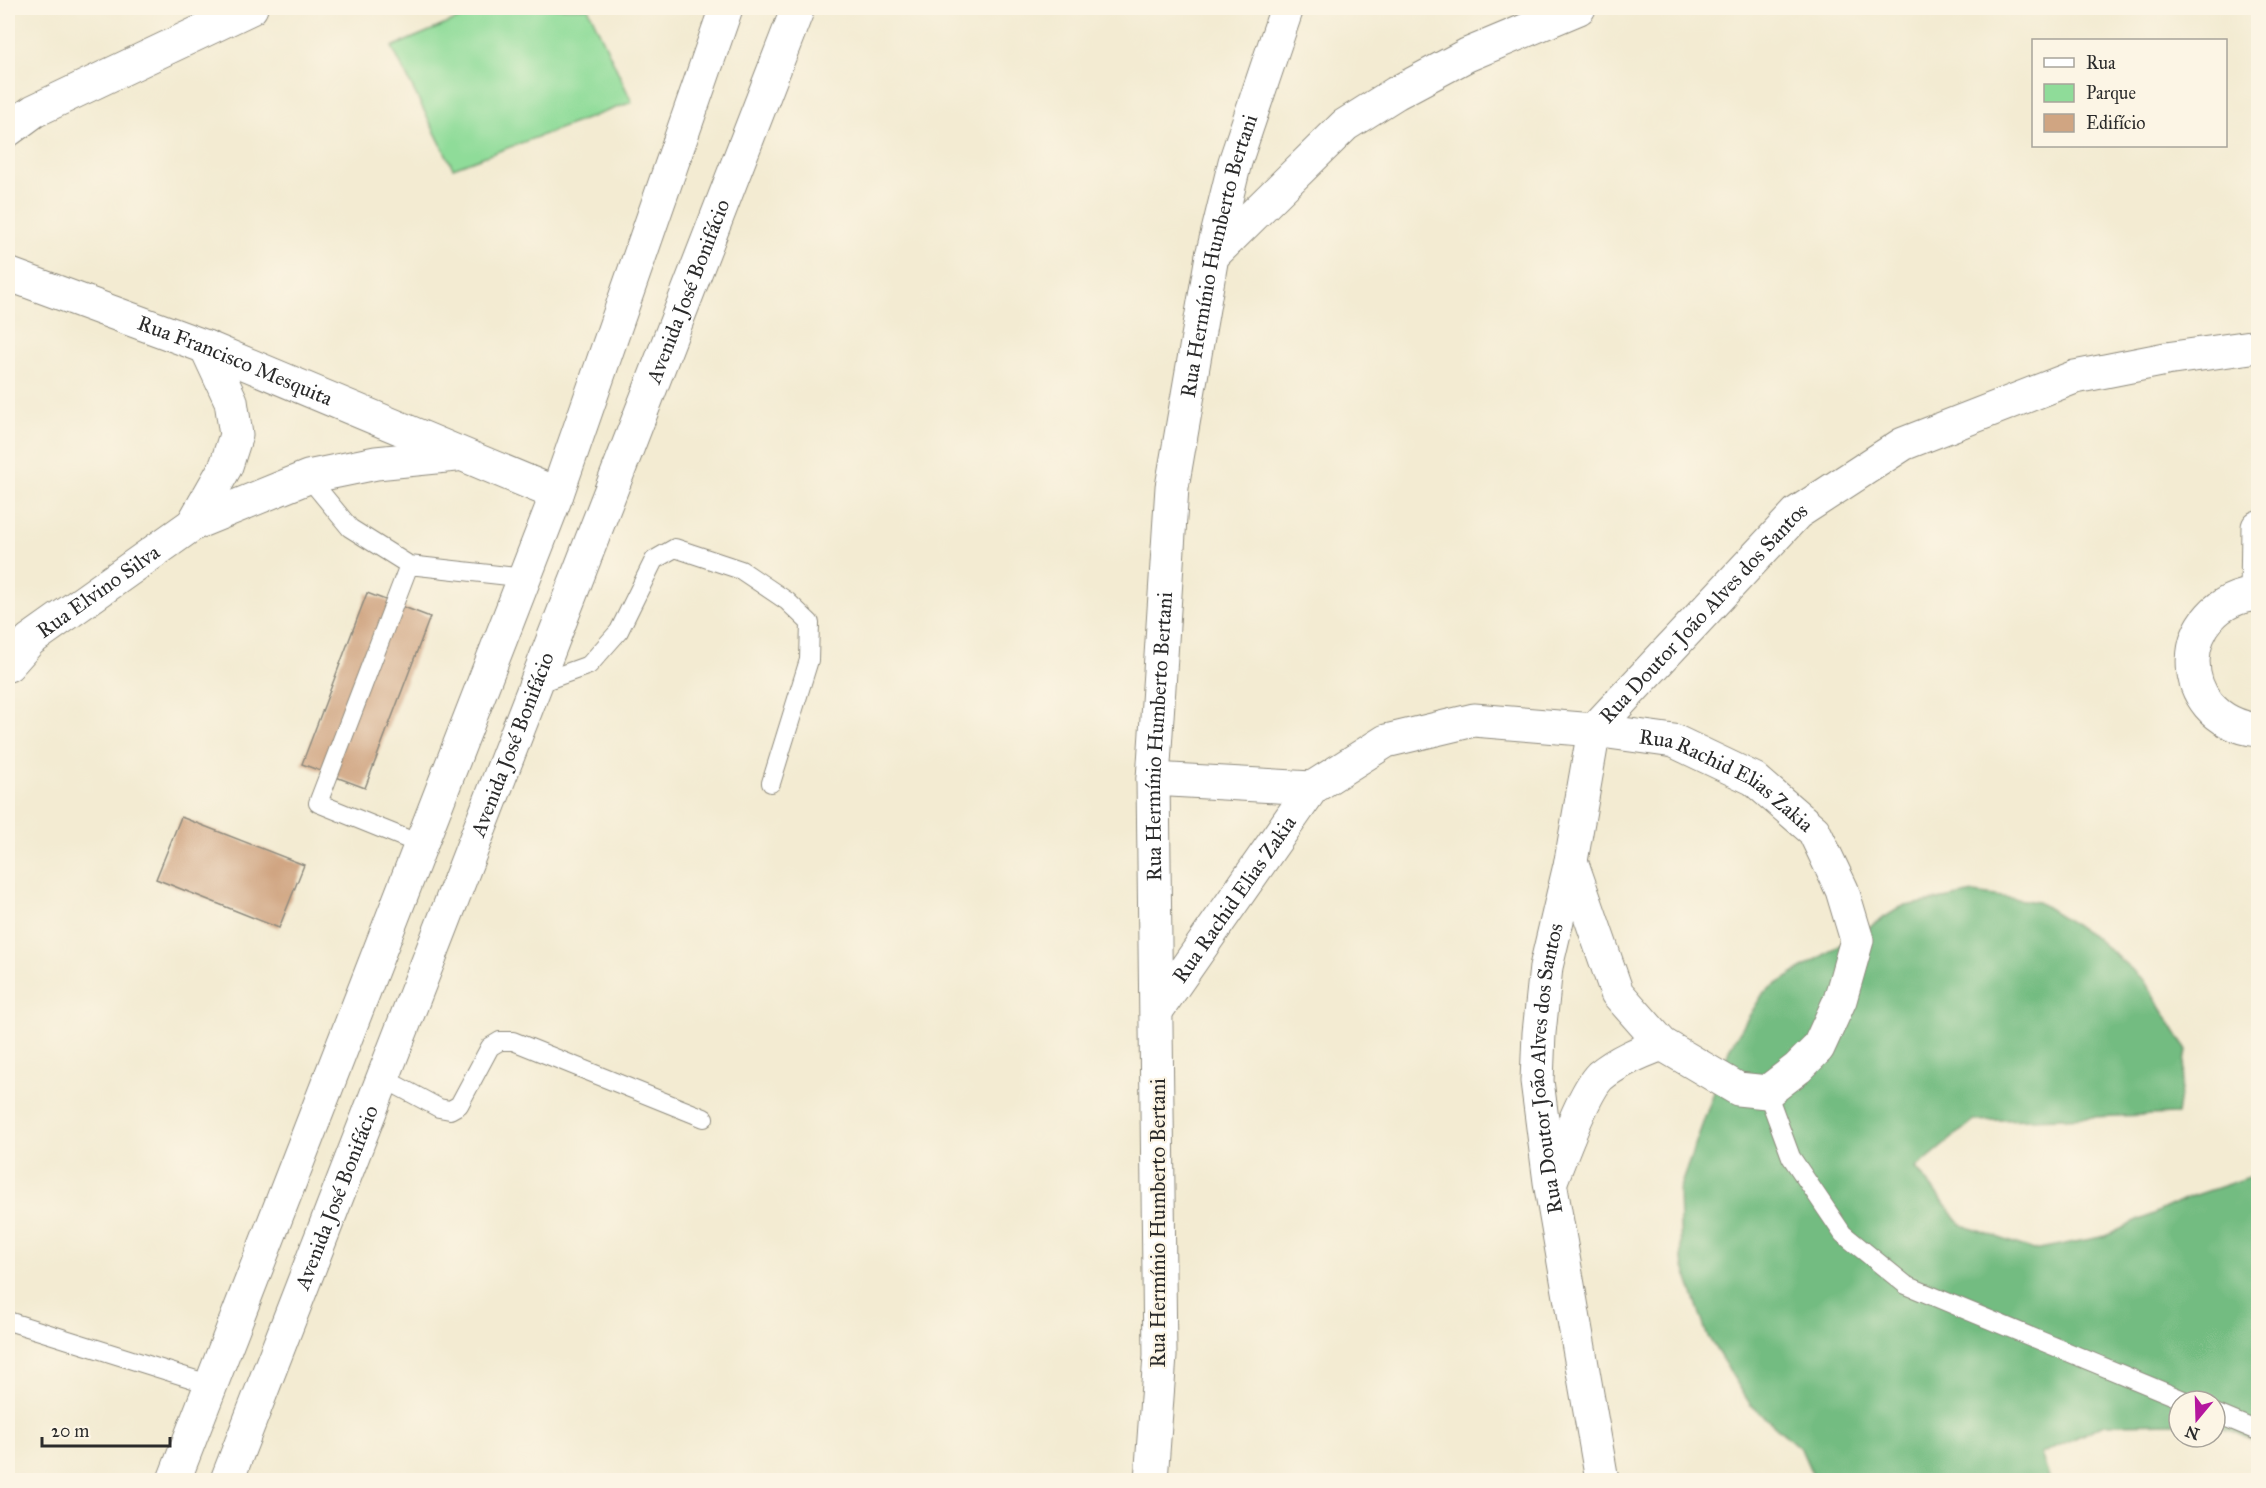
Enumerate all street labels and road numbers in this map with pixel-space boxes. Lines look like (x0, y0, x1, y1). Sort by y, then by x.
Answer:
street label: Rua Hermínio Humberto Bertani (1175, 111, 1263, 399)
street label: Avenida José Bonifácio (640, 195, 736, 388)
street label: Rua Francisco Mesquita (134, 310, 337, 412)
street label: Rua Doutor João Alves dos Santos (1594, 497, 1812, 729)
street label: Rua Elvino Silva (32, 539, 165, 644)
street label: Rua Hermínio Humberto Bertani (1140, 591, 1178, 881)
street label: Avenida José Bonifácio (464, 648, 560, 841)
street label: Rua Rachid Elias Zakia (1637, 723, 1819, 838)
street label: Rua Rachid Elias Zakia (1167, 811, 1302, 988)
street label: Rua Doutor João Alves dos Santos (1524, 920, 1569, 1216)
street label: Rua Hermínio Humberto Bertani (1145, 1078, 1171, 1368)
street label: Avenida José Bonifácio (289, 1101, 384, 1294)

